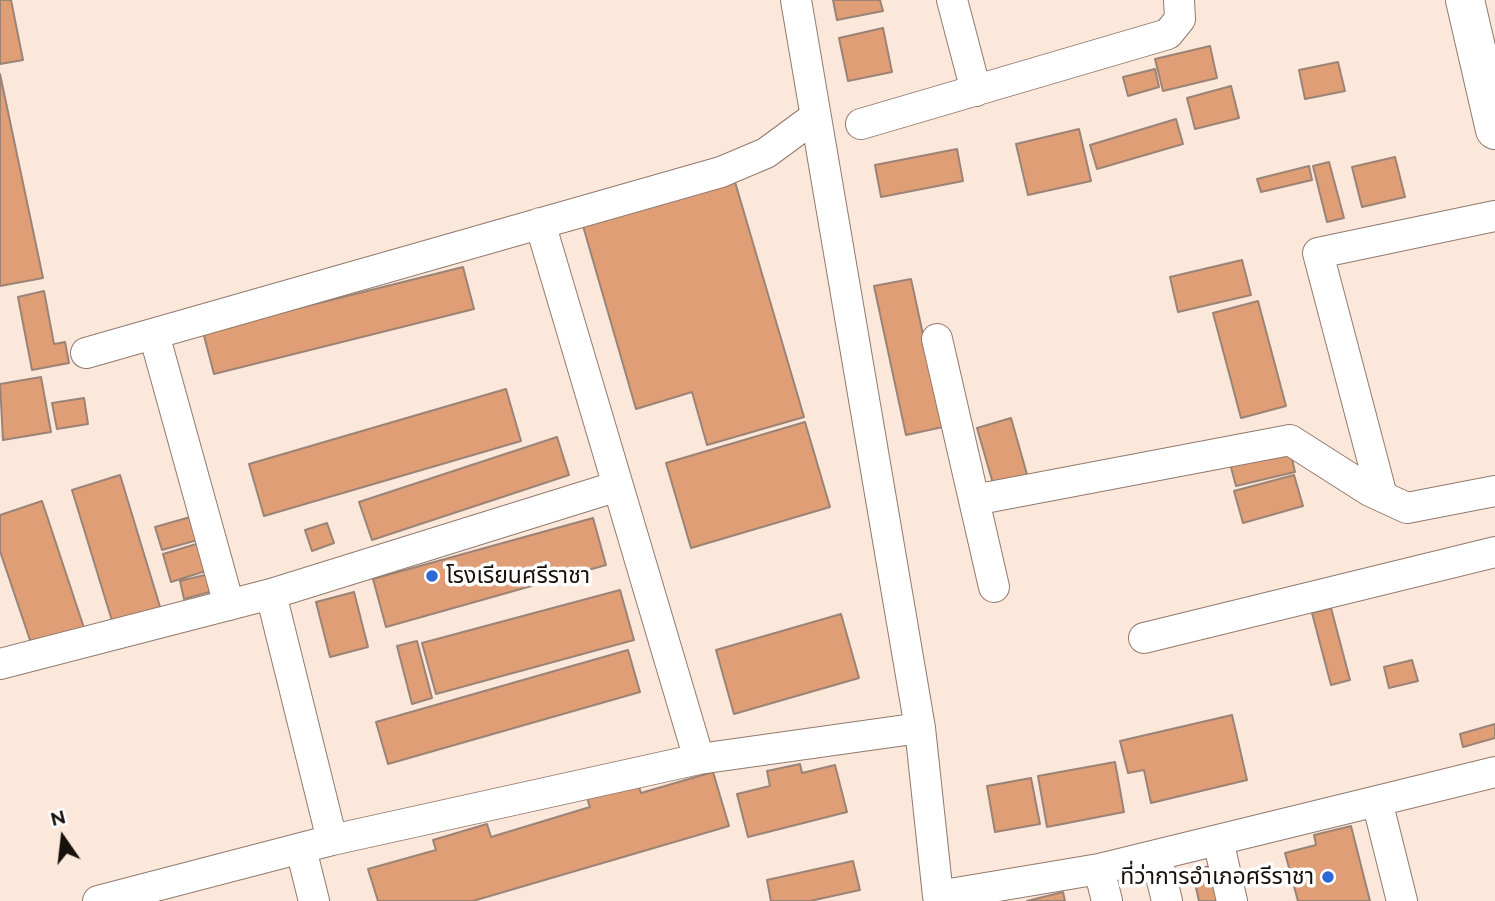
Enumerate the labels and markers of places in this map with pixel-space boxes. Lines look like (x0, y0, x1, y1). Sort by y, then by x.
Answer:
place label: โรงเรียนศรีราชา (446, 562, 590, 590)
marker: โรงเรียนศรีราชา (424, 568, 440, 584)
place label: ที่ว่าการอำเภอศรีราชา (1120, 863, 1314, 891)
marker: ที่ว่าการอำเภอศรีราชา (1320, 869, 1336, 885)

